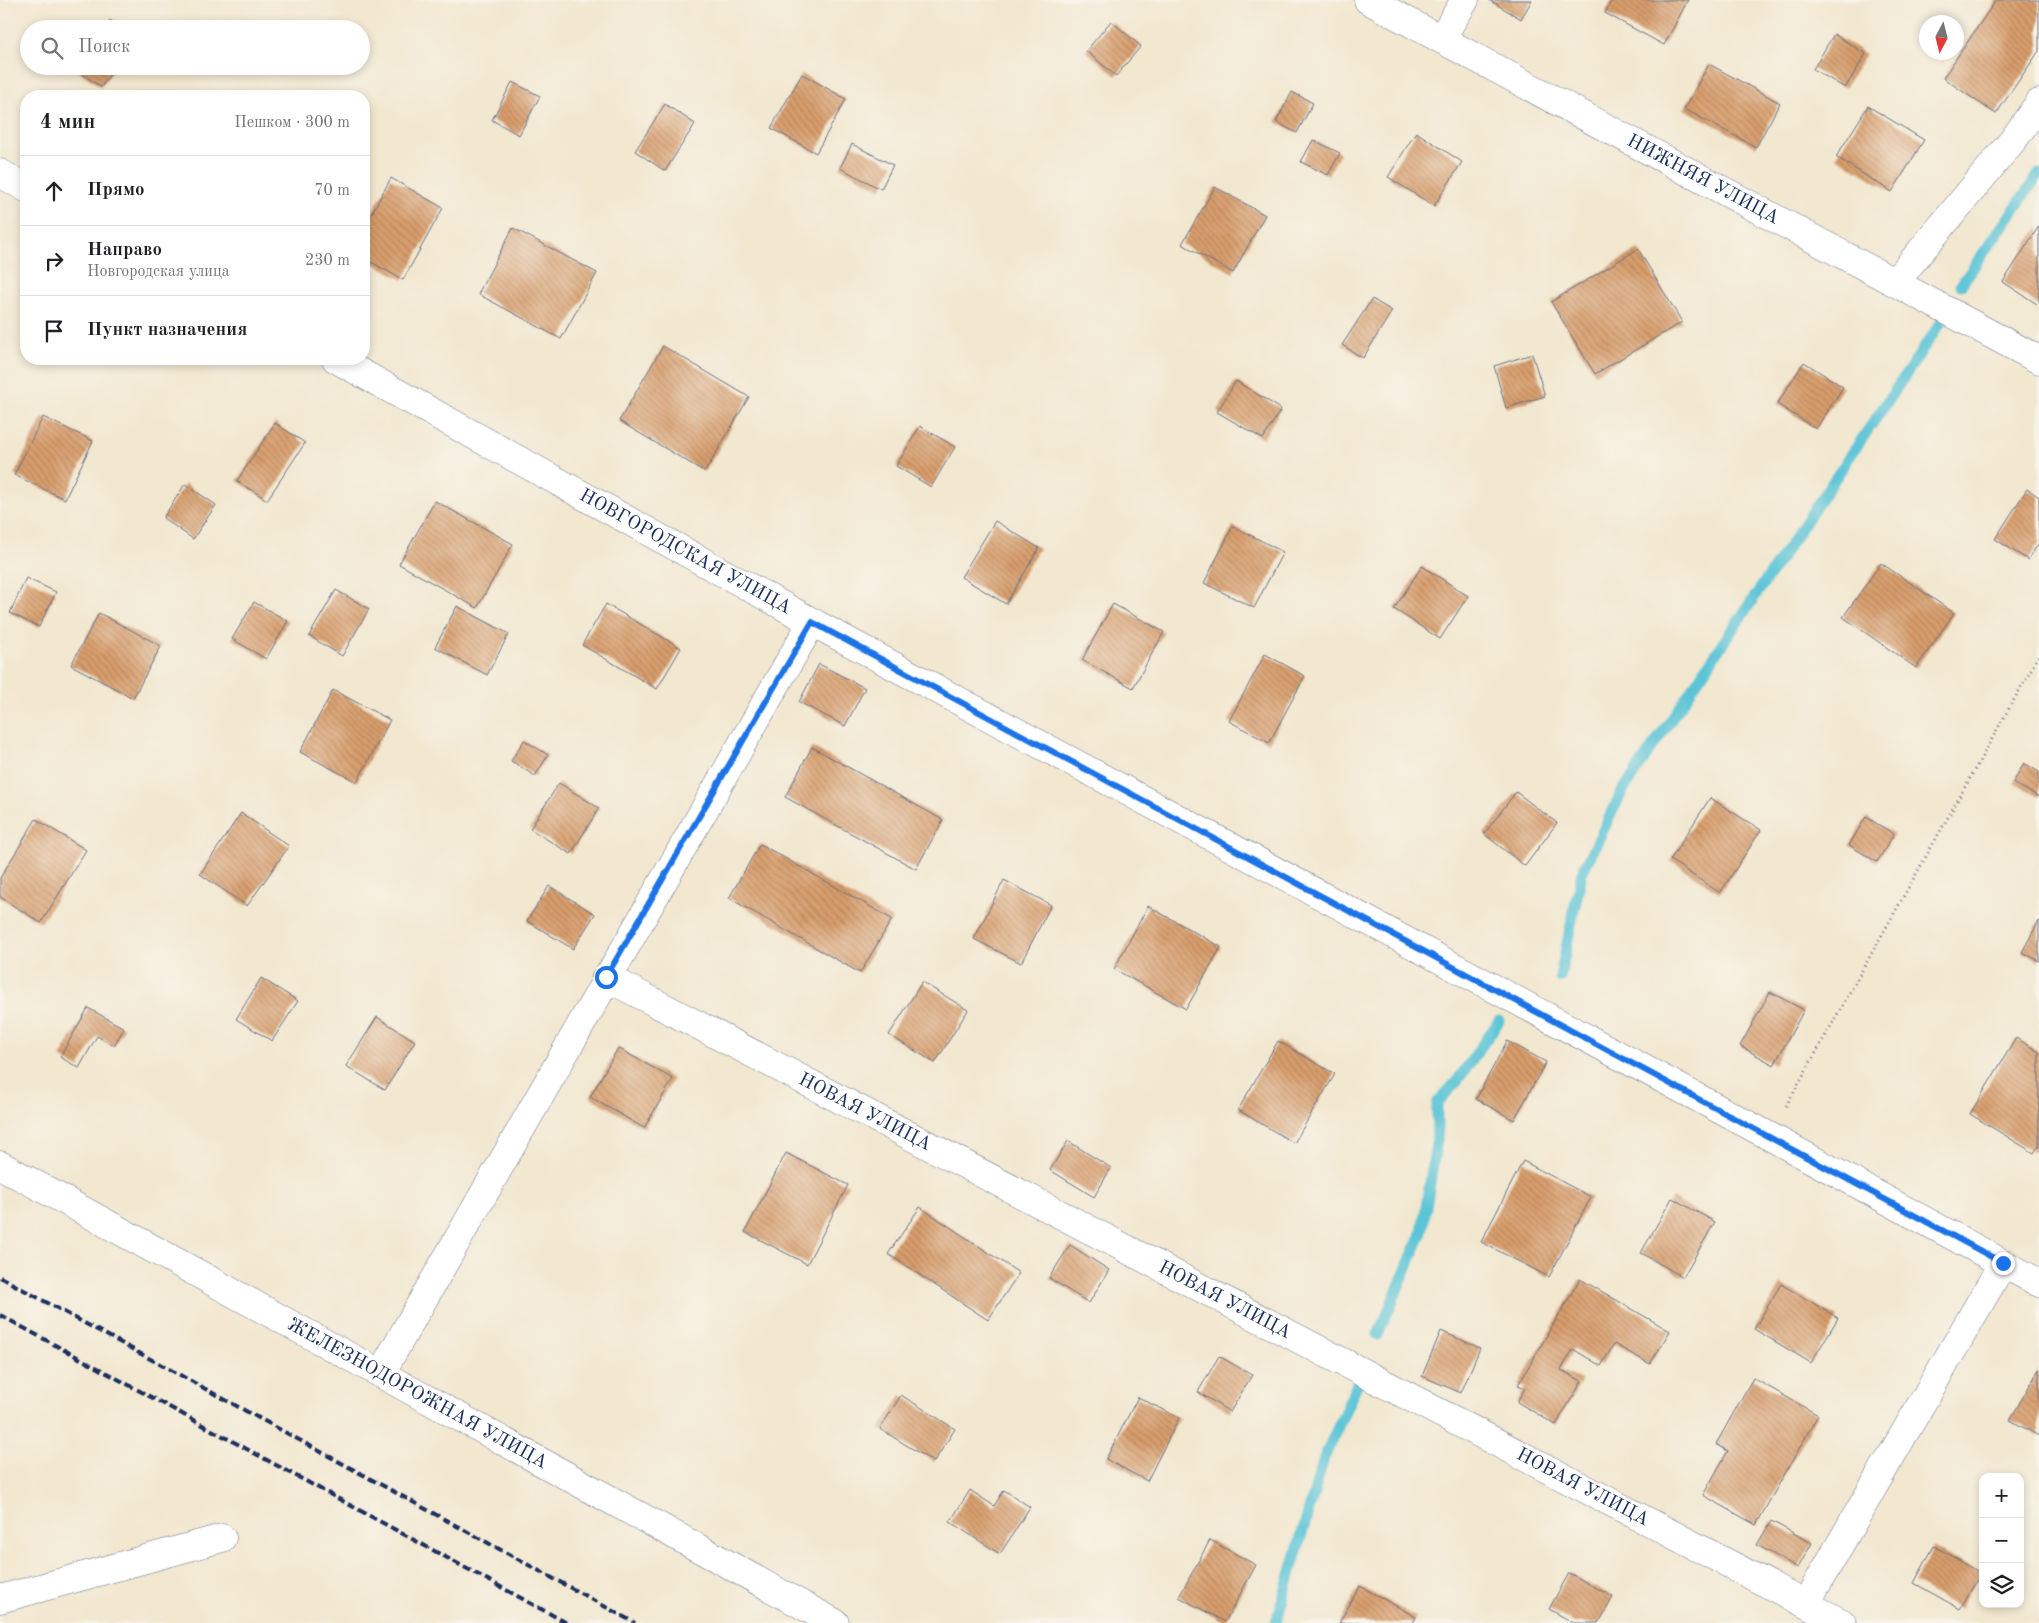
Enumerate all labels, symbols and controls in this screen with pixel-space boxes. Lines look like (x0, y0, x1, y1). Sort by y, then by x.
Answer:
north arrow (1919, 15, 1964, 60)
search box (20, 20, 370, 75)
icon: search (38, 34, 66, 62)
text: Поиск (78, 38, 130, 57)
text: 4 мин (40, 112, 95, 133)
text: Пешком · 300 m (234, 115, 350, 131)
street label: НИЖНЯЯ УЛИЦА (1624, 131, 1783, 228)
icon: ahead (40, 177, 68, 205)
text: Прямо (87, 181, 145, 200)
text: 70 m (314, 183, 350, 199)
text: Направо (87, 241, 162, 260)
icon: right (40, 247, 68, 275)
text: 230 m (305, 253, 350, 269)
text: Новгородская улица (87, 264, 230, 280)
icon: arrive (40, 317, 68, 345)
text: Пункт назначения (87, 321, 247, 340)
street label: НОВГОРОДСКАЯ УЛИЦА (576, 486, 795, 618)
route start (595, 966, 618, 989)
street label: НОВАЯ УЛИЦА (795, 1070, 935, 1155)
route end (1992, 1252, 2015, 1275)
street label: НОВАЯ УЛИЦА (1155, 1258, 1295, 1343)
street label: ЖЕЛЕЗНОДОРОЖНАЯ УЛИЦА (284, 1315, 551, 1473)
street label: НОВАЯ УЛИЦА (1513, 1445, 1653, 1530)
map controls (1979, 1473, 2024, 1608)
button: + (1979, 1473, 2024, 1518)
button: − (1979, 1518, 2024, 1563)
button: layers (1979, 1563, 2024, 1608)

